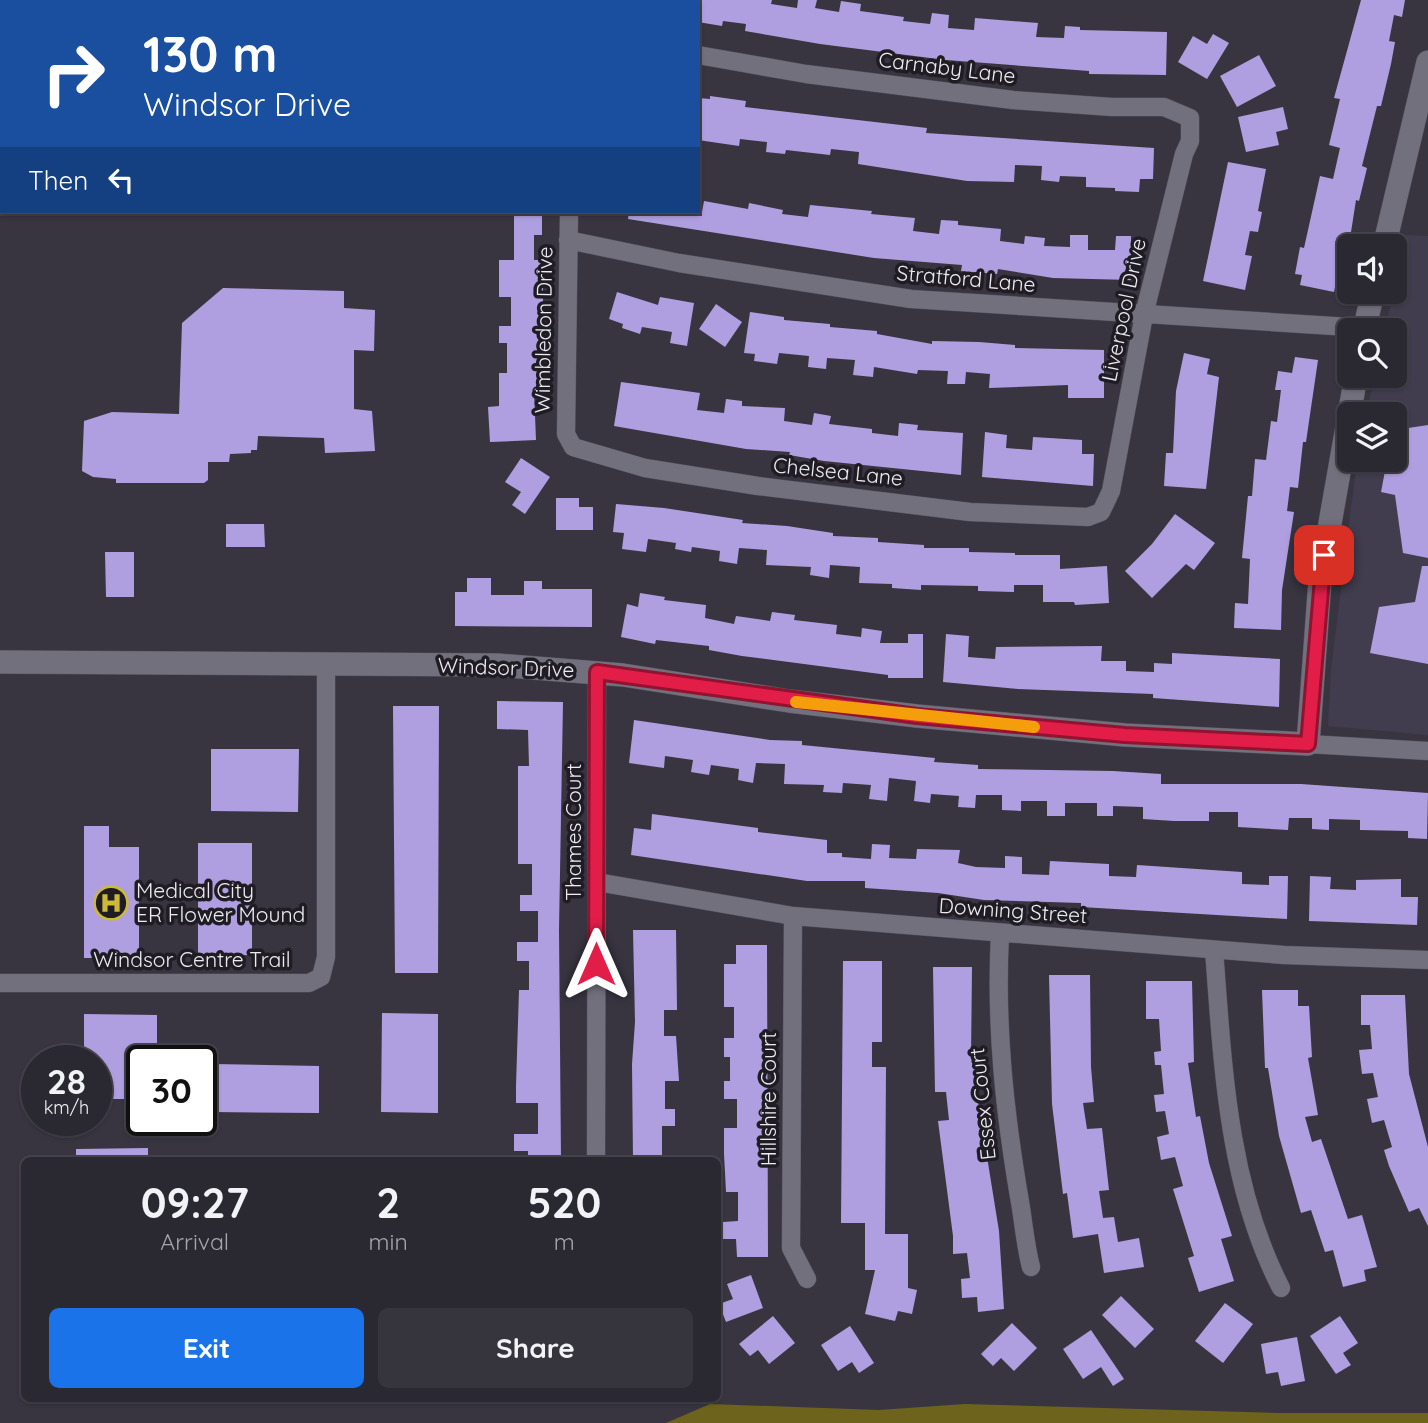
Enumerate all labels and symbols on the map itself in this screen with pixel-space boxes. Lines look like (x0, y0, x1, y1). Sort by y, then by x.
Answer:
street label: Carnaby Lane (877, 46, 1017, 88)
street label: Liverpool Drive (1095, 236, 1151, 384)
street label: Wimbledon Drive (529, 246, 557, 414)
street label: Stratford Lane (895, 259, 1037, 297)
street label: Chelsea Lane (772, 451, 904, 491)
pin (1294, 525, 1354, 585)
street label: Windsor Drive (437, 652, 575, 682)
street label: Thames Court (560, 763, 586, 901)
place label: Medical City ER Flower Mound (136, 877, 305, 927)
hospital icon: Medical City ER Flower Mound (92, 884, 130, 922)
street label: Downing Street (938, 892, 1088, 928)
position arrow (559, 927, 633, 1001)
street label: Windsor Centre Trail (93, 946, 291, 972)
street label: Hillshire Court (755, 1032, 781, 1166)
speed limit sign: 30 (126, 1045, 217, 1136)
street label: Essex Court (963, 1047, 1001, 1162)

